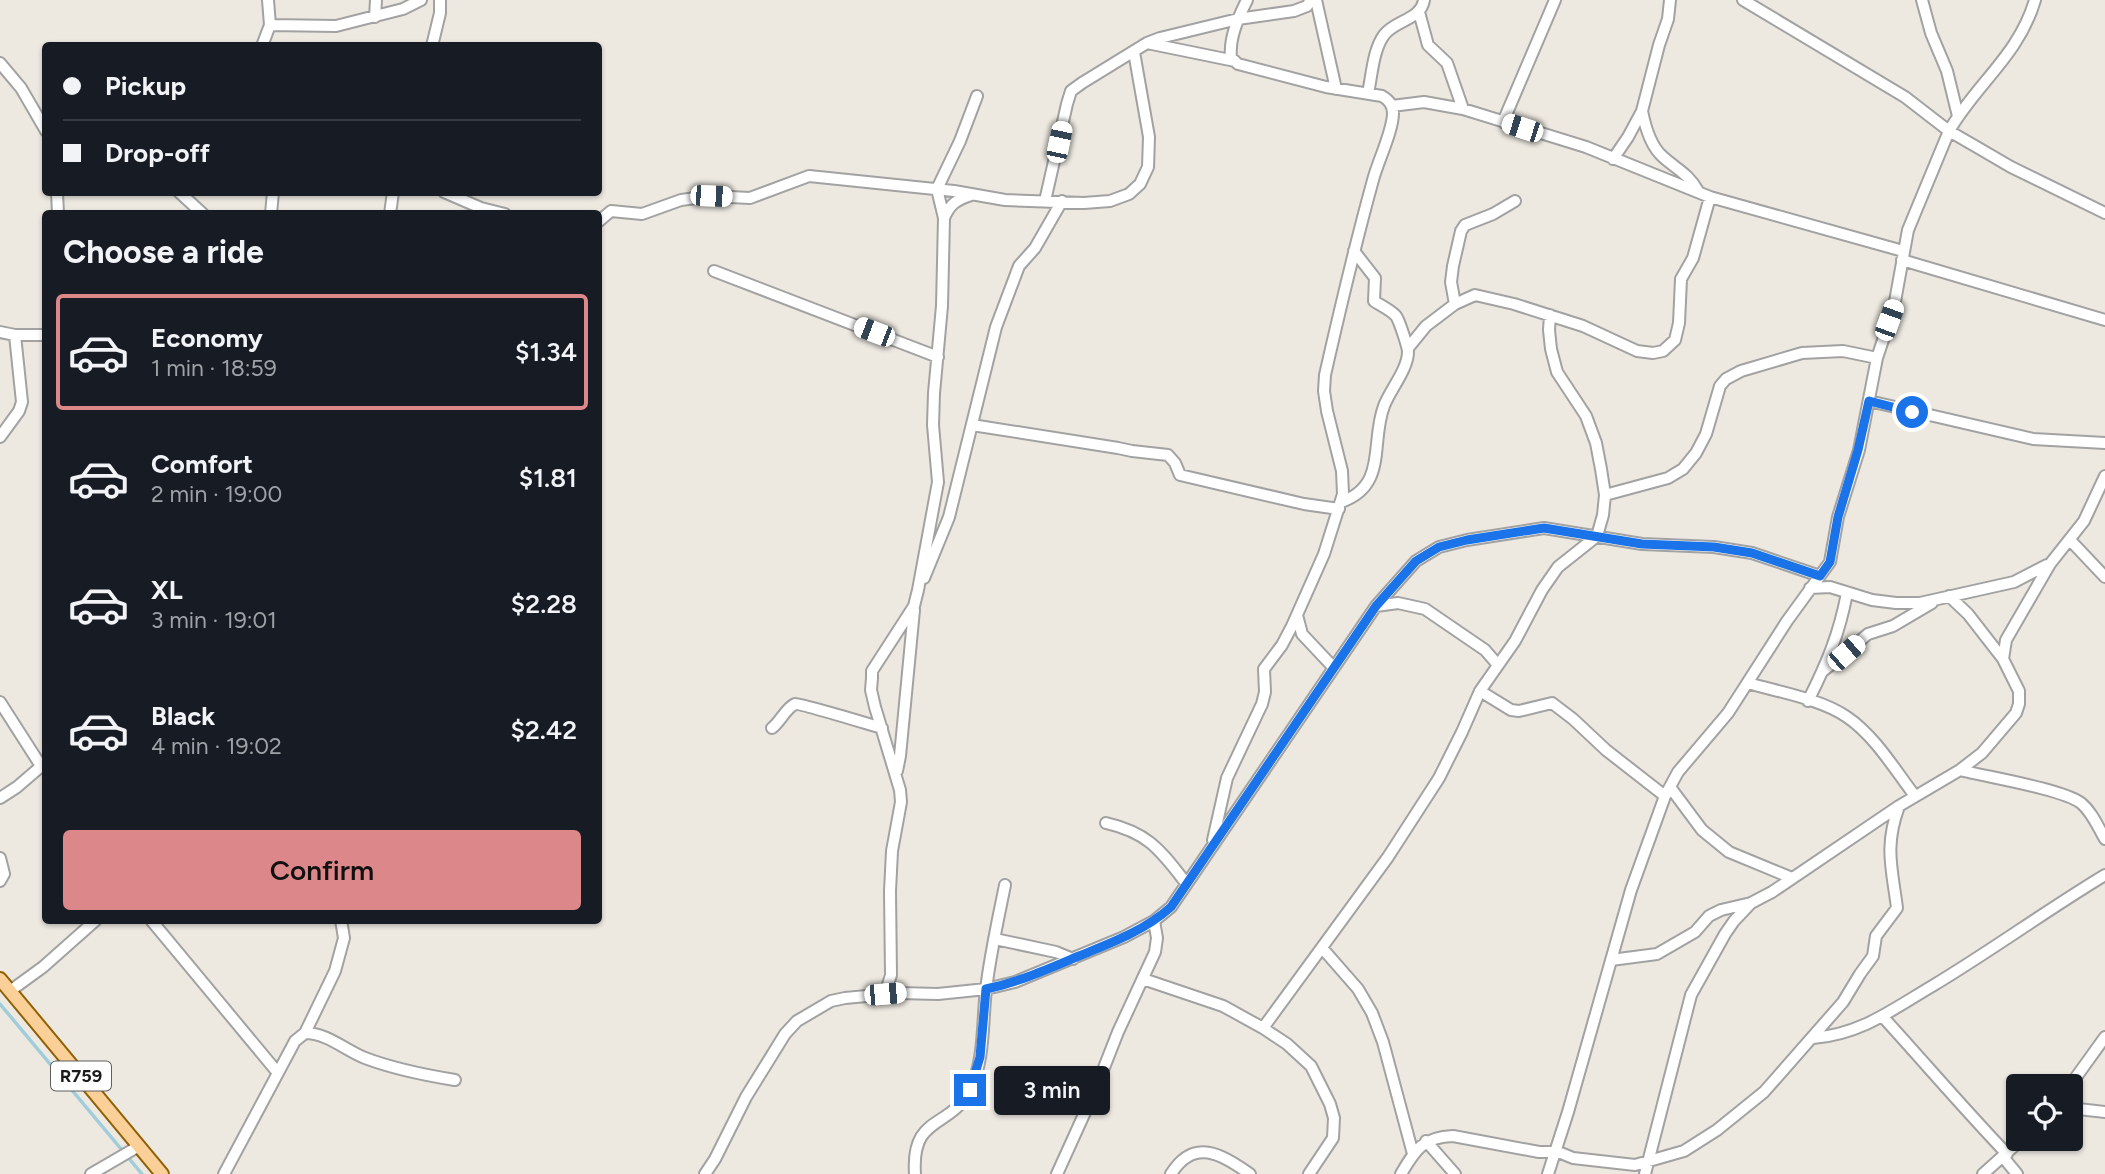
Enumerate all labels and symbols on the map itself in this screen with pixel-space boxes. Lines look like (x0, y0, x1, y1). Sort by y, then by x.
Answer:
car (1499, 112, 1546, 144)
car (1045, 119, 1074, 165)
car (690, 185, 733, 207)
car (1872, 297, 1907, 343)
car (851, 315, 898, 349)
route start (1896, 396, 1928, 428)
car (1824, 631, 1869, 675)
car (864, 982, 907, 1006)
road number: R759 (51, 1062, 111, 1091)
callout: 3 min (995, 1066, 1110, 1114)
route end (954, 1074, 986, 1106)

